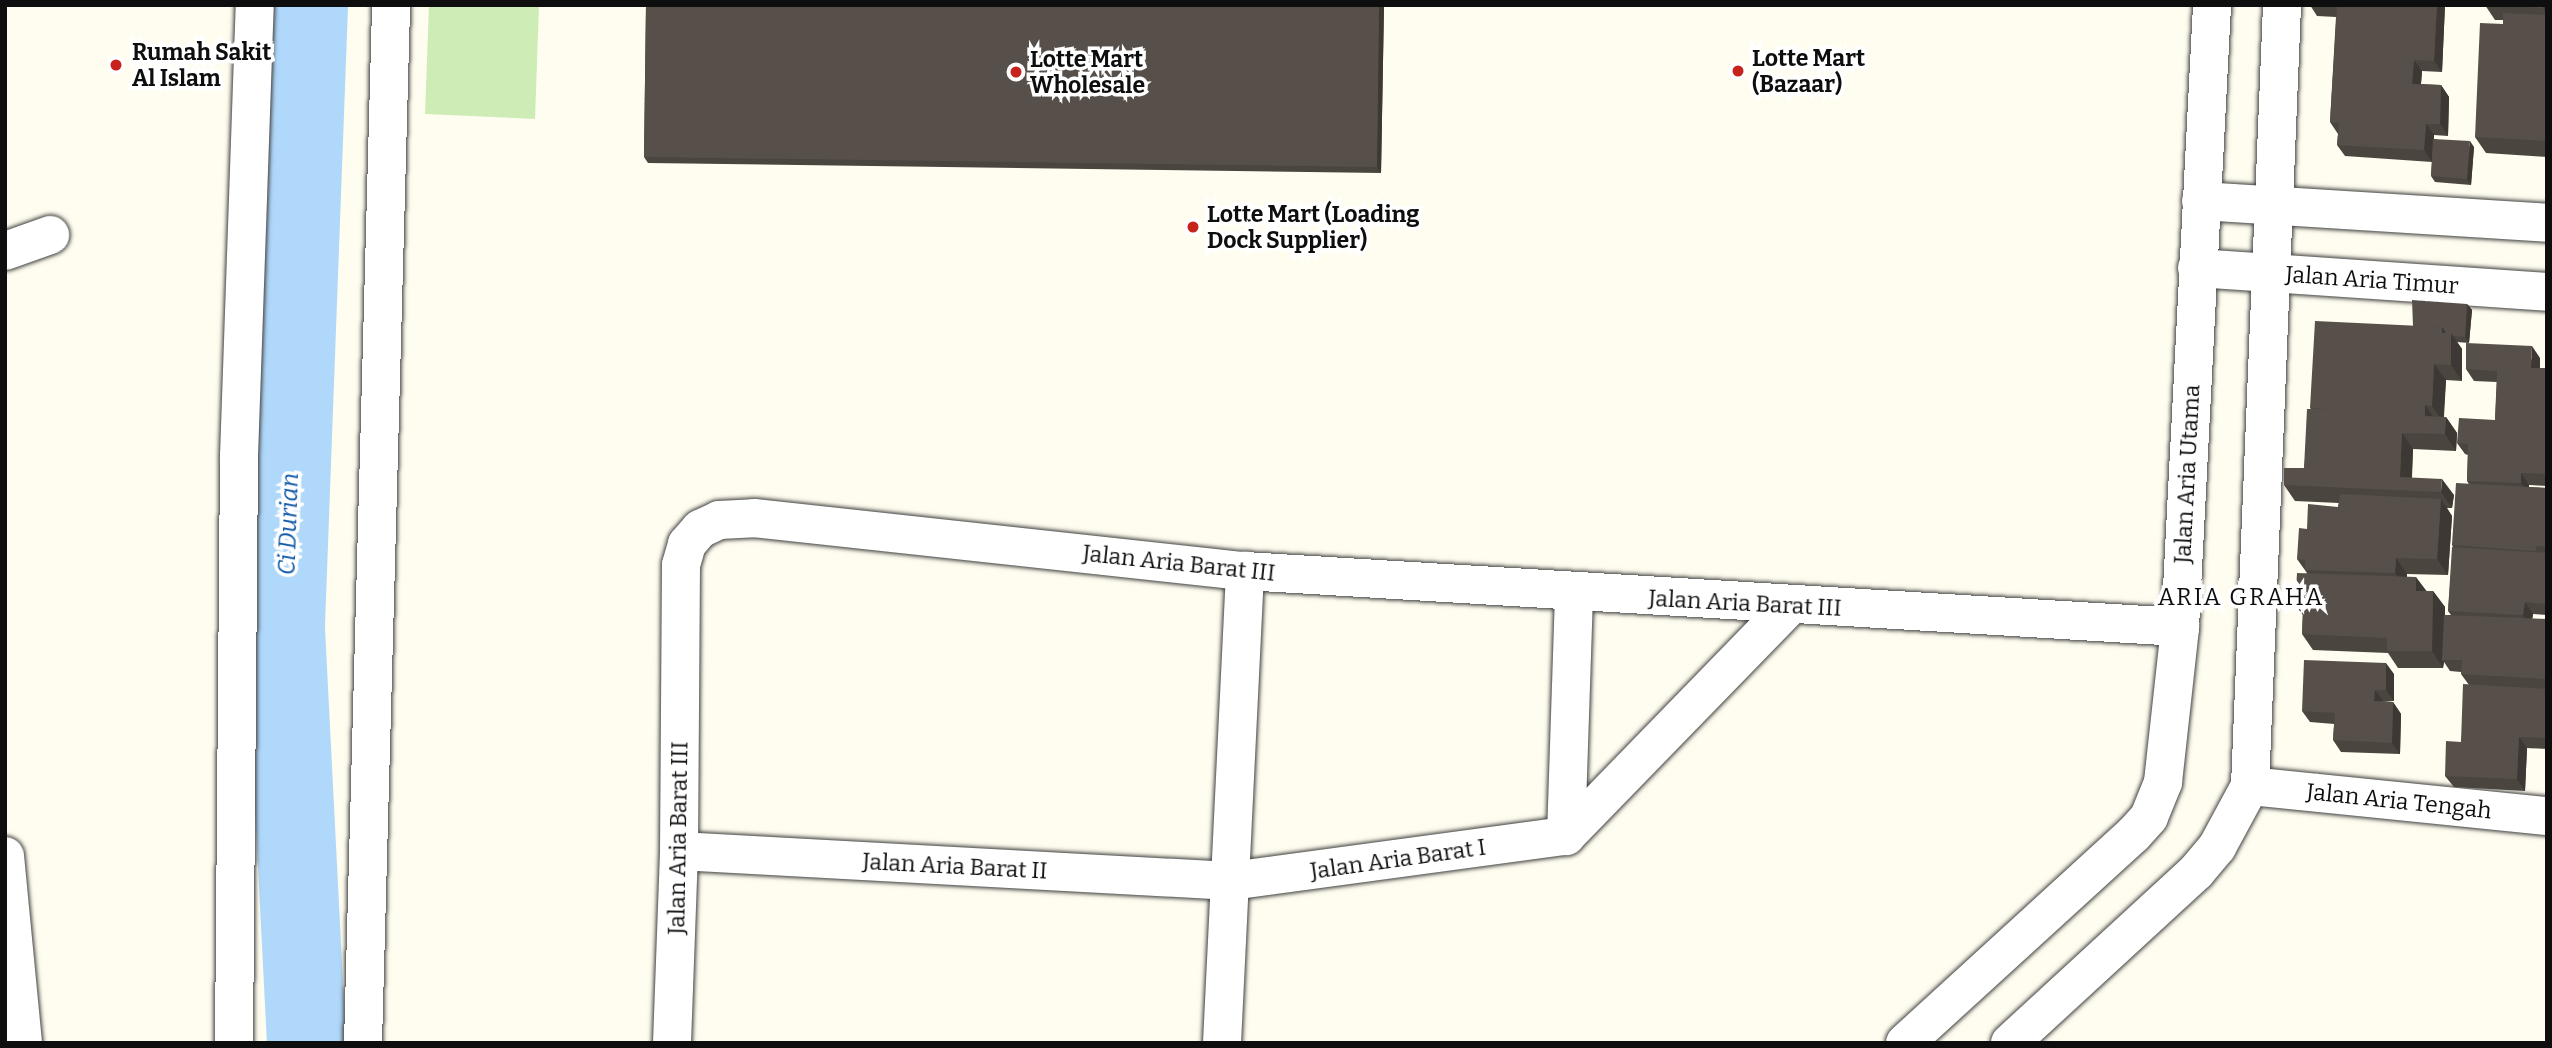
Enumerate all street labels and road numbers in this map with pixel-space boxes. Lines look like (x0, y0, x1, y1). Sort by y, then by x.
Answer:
street label: Jalan Aria Timur (2285, 260, 2459, 300)
street label: Jalan Aria Utama (2169, 384, 2205, 564)
street label: Jalan Aria Barat III (1081, 539, 1277, 587)
street label: Jalan Aria Barat III (1648, 584, 1842, 622)
street label: Jalan Aria Barat III (663, 741, 693, 935)
street label: Jalan Aria Tengah (2305, 778, 2493, 824)
street label: Jalan Aria Barat I (1308, 833, 1488, 885)
street label: Jalan Aria Barat II (862, 847, 1048, 885)

